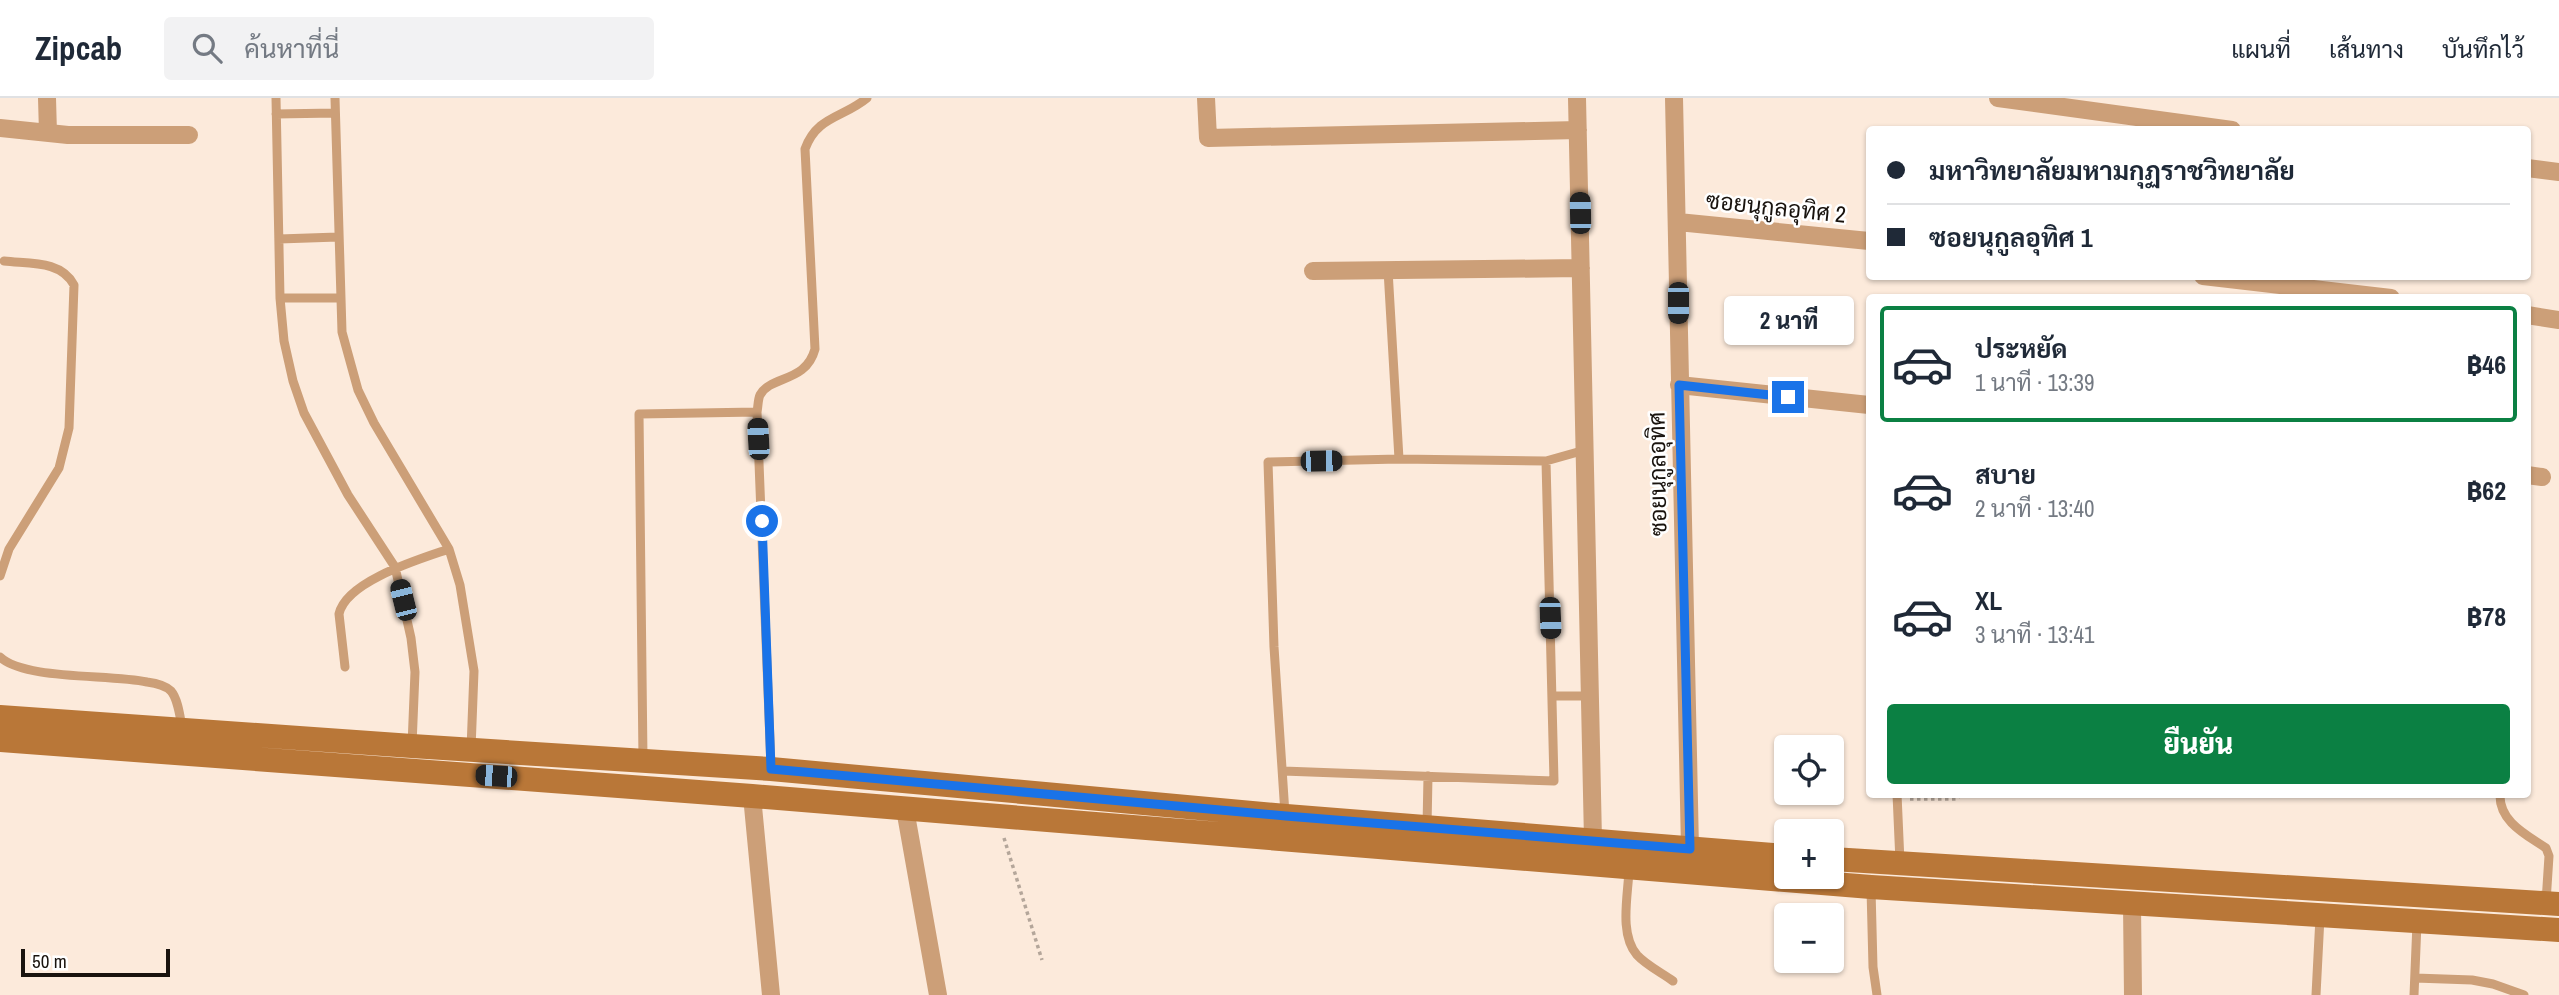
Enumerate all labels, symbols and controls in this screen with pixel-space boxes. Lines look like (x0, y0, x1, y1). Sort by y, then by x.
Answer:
search box (164, 17, 654, 80)
text: Zipcab (35, 26, 122, 70)
icon: search (188, 29, 226, 67)
text: ค้นหาที่นี่ (244, 31, 339, 66)
text: แผนที่ (2231, 33, 2291, 65)
text: เส้นทาง (2329, 33, 2404, 65)
text: บันทึกไว้ (2442, 33, 2524, 65)
text: มหาวิทยาลัยมหามกุฏราชวิทยาลัย (1929, 153, 2295, 188)
street label: ซอยนุกูลอุทิศ 2 (1704, 184, 1847, 232)
car (1570, 192, 1591, 234)
text: ซอยนุกูลอุทิศ 1 (1929, 220, 2093, 255)
car (1668, 282, 1689, 324)
callout: 2 นาที (1723, 296, 1853, 344)
text: 2 นาที (1760, 305, 1818, 336)
text: ประหยัด (1975, 331, 2068, 366)
icon: car (1891, 333, 1954, 396)
text: ฿46 (2466, 347, 2506, 382)
text: 1 นาที · 13:39 (1975, 367, 2095, 398)
route end (1772, 381, 1804, 413)
street label: ซอยนุกูลอุทิศ (1640, 411, 1676, 537)
car (747, 417, 770, 461)
car (1300, 450, 1343, 472)
text: สบาย (1975, 457, 2036, 492)
icon: car (1891, 459, 1954, 522)
text: ฿62 (2466, 473, 2506, 508)
text: 2 นาที · 13:40 (1975, 493, 2095, 524)
route start (746, 505, 778, 537)
car (388, 577, 419, 623)
text: XL (1975, 583, 2002, 618)
icon: car (1891, 585, 1954, 648)
car (1539, 597, 1562, 639)
text: ฿78 (2466, 599, 2506, 634)
text: 3 นาที · 13:41 (1975, 619, 2095, 650)
button: ยืนยัน (1887, 704, 2510, 784)
map controls (1774, 735, 1844, 973)
button: locate (1774, 735, 1844, 805)
car (475, 764, 518, 788)
button: + (1774, 819, 1844, 889)
button: − (1774, 903, 1844, 973)
scale bar (21, 946, 170, 978)
text: 50 m (32, 948, 67, 974)

